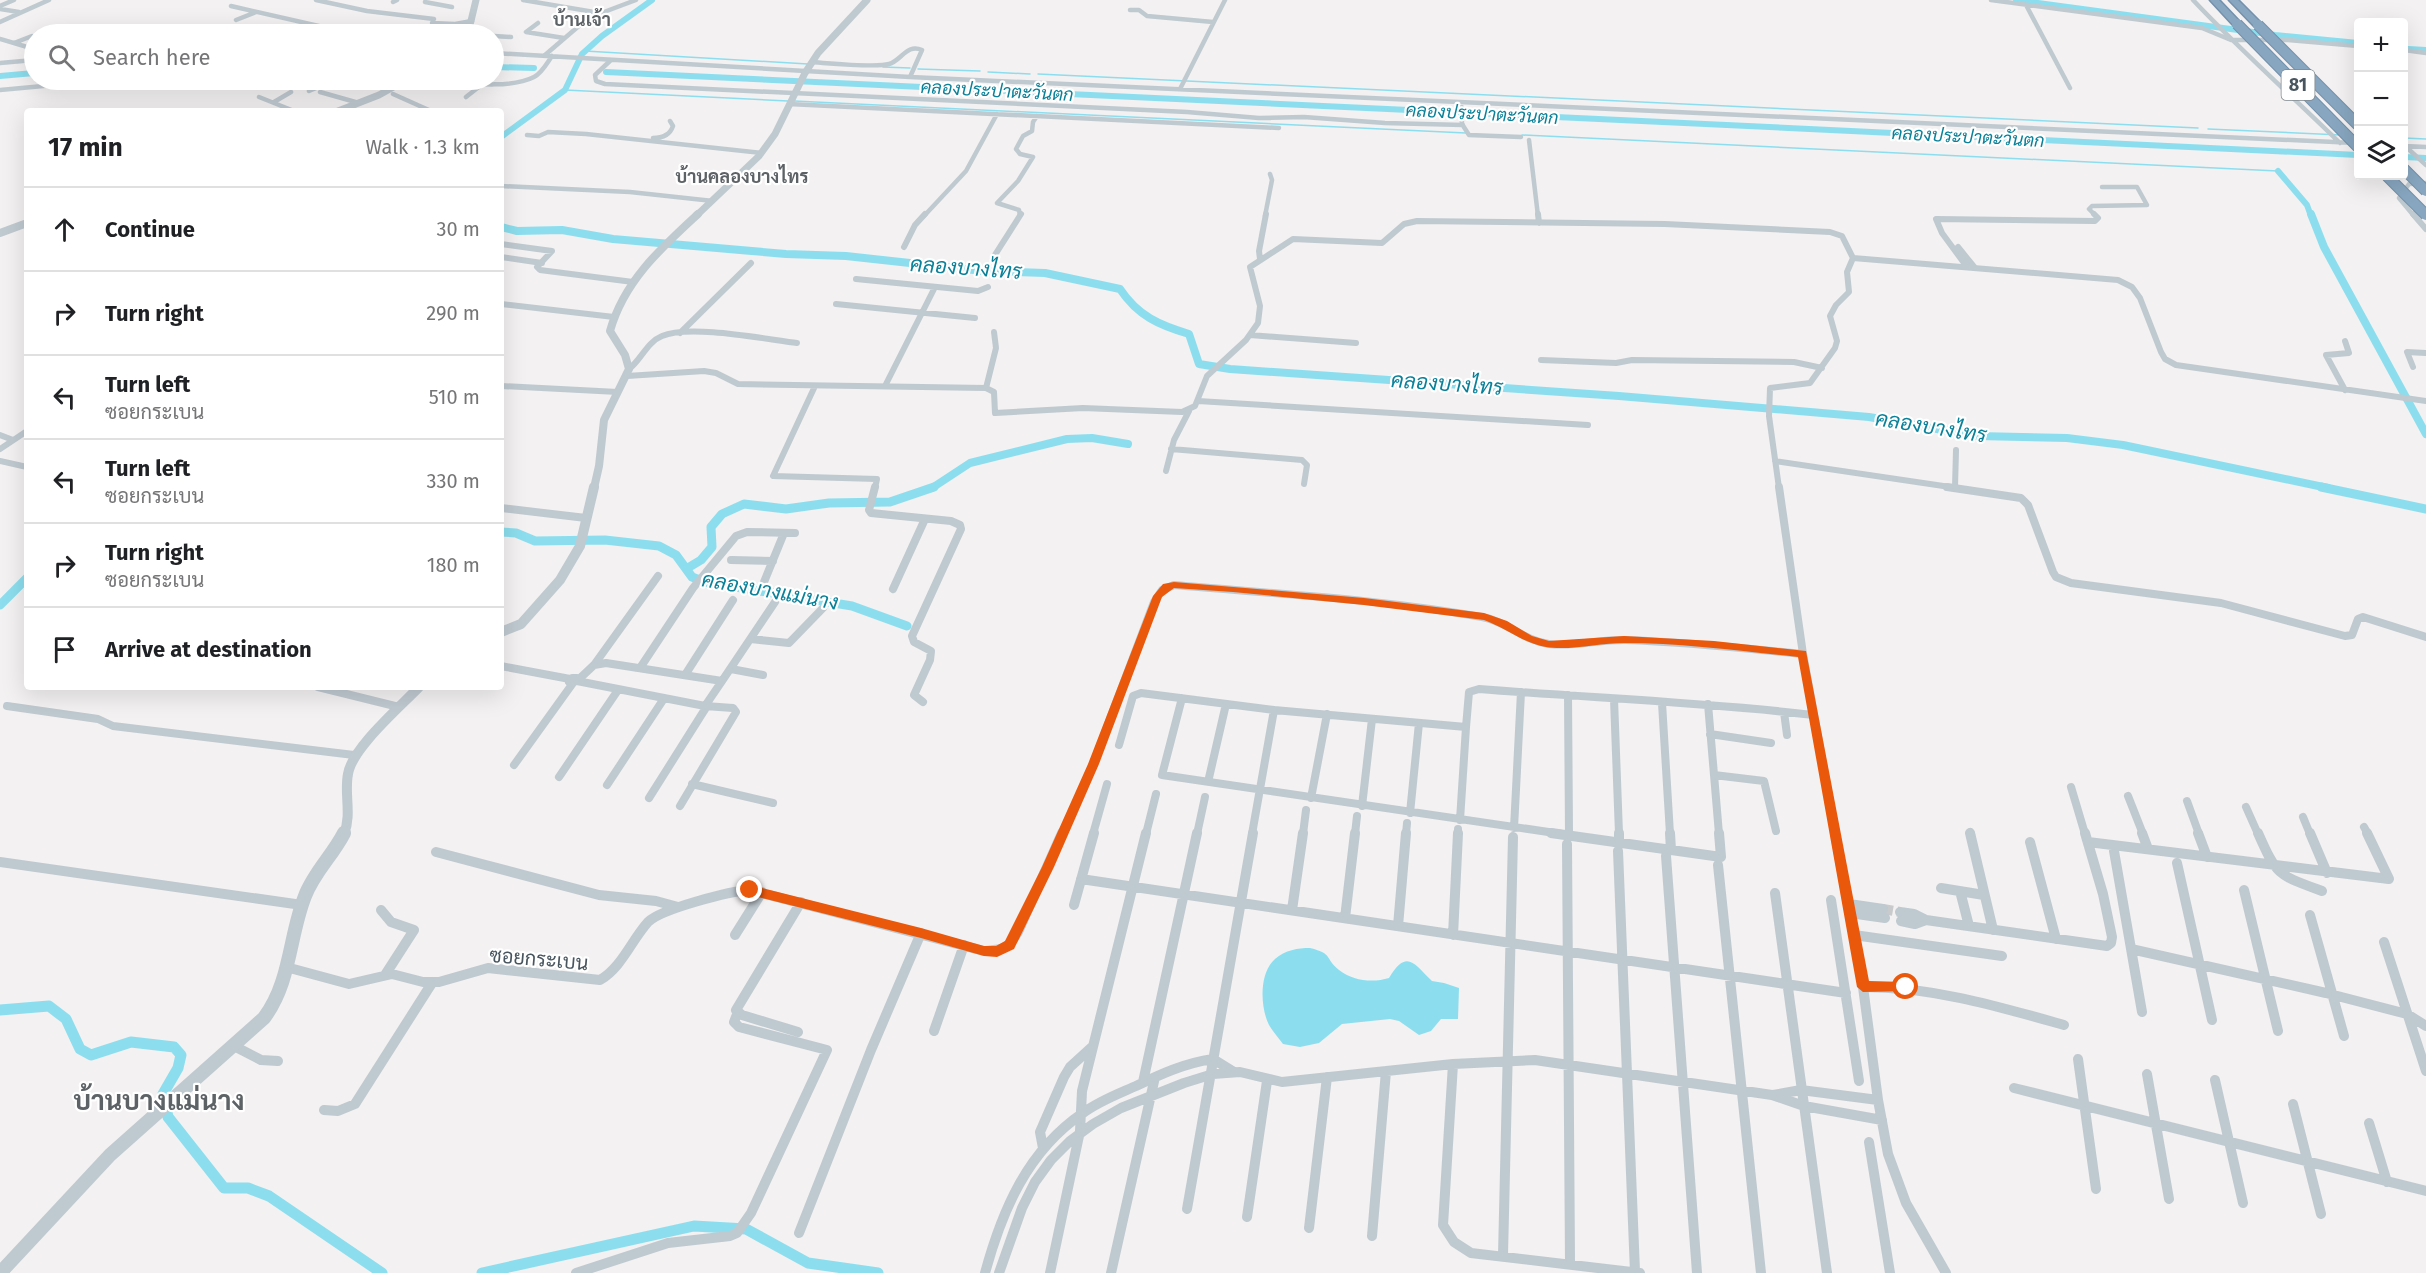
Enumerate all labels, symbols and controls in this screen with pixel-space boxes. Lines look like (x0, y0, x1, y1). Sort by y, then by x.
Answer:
district label: บ้านเจ้า (553, 8, 611, 31)
map controls (2354, 18, 2408, 180)
button: + (2354, 18, 2408, 72)
search box (24, 24, 504, 90)
icon: search (45, 41, 78, 74)
text: Search here (93, 44, 211, 71)
road number: 81 (2282, 70, 2314, 100)
button: − (2354, 72, 2408, 126)
water label: คลองประปาตะวันตก (920, 76, 1074, 106)
water label: คลองประปาตะวันตก (1405, 99, 1559, 129)
water label: คลองประปาตะวันตก (1891, 122, 2045, 152)
button: layers (2354, 126, 2408, 180)
text: 17 min (48, 132, 123, 163)
text: Walk · 1.3 km (366, 135, 480, 159)
district label: บ้านคลองบางไทร (676, 164, 809, 188)
icon: ahead (48, 213, 81, 246)
text: Continue (105, 216, 195, 243)
text: 30 m (436, 217, 480, 241)
water label: คลองบางไทร (909, 251, 1024, 285)
icon: right (48, 297, 81, 330)
text: Turn right (105, 300, 204, 327)
text: 290 m (426, 301, 480, 325)
water label: คลองบางไทร (1390, 367, 1505, 401)
text: Turn left (105, 371, 190, 398)
icon: left (48, 381, 81, 414)
text: 510 m (429, 385, 480, 409)
text: ซอยกระเบน (105, 400, 204, 424)
water label: คลองบางไทร (1874, 405, 1989, 449)
text: Turn left (105, 455, 190, 482)
icon: left (48, 465, 81, 498)
text: 330 m (426, 469, 480, 493)
text: ซอยกระเบน (105, 484, 204, 508)
text: Turn right (105, 539, 204, 566)
icon: right (48, 549, 81, 582)
text: 180 m (427, 553, 480, 577)
water label: คลองบางแม่นาง (700, 566, 840, 616)
text: ซอยกระเบน (105, 568, 204, 592)
icon: arrive (48, 633, 81, 666)
text: Arrive at destination (105, 636, 312, 663)
route end (736, 876, 762, 902)
street label: ซอยกระเบน (489, 943, 589, 975)
route start (1892, 973, 1918, 999)
district label: บ้านบางแม่นาง (73, 1083, 245, 1117)

